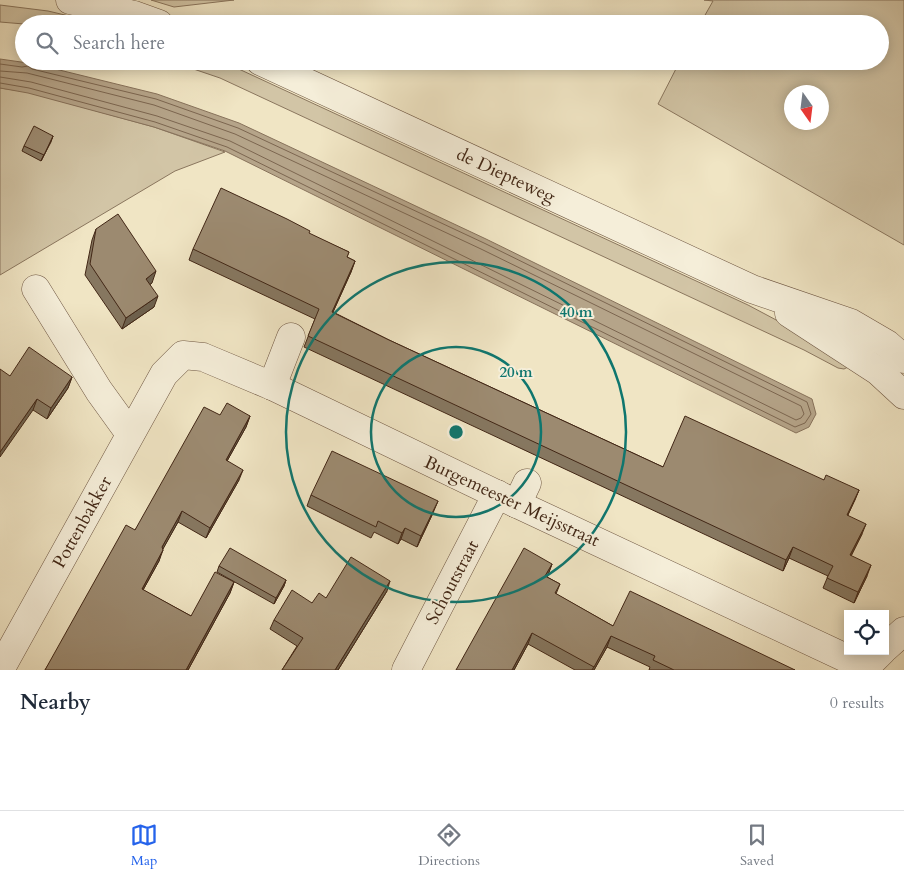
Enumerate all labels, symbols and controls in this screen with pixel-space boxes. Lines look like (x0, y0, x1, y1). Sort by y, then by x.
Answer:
search box (15, 15, 889, 70)
icon: search (33, 29, 61, 57)
text: Search here (73, 30, 165, 56)
north arrow (784, 85, 829, 130)
street label: de Diepteweg (452, 142, 560, 210)
text: 40 m (559, 302, 593, 322)
text: 20 m (499, 362, 533, 382)
centre of rings (447, 423, 465, 441)
street label: Burgemeester Meijsstraat (420, 450, 604, 553)
street label: Pottenbakker (47, 471, 118, 573)
street label: Schoutstraat (420, 536, 485, 629)
map controls (844, 610, 889, 655)
button: locate (844, 610, 889, 655)
text: Nearby (20, 688, 91, 717)
text: 0 results (830, 692, 884, 714)
tab: Map (130, 821, 158, 870)
tab: Directions (418, 821, 480, 870)
tab: Saved (740, 821, 774, 870)

